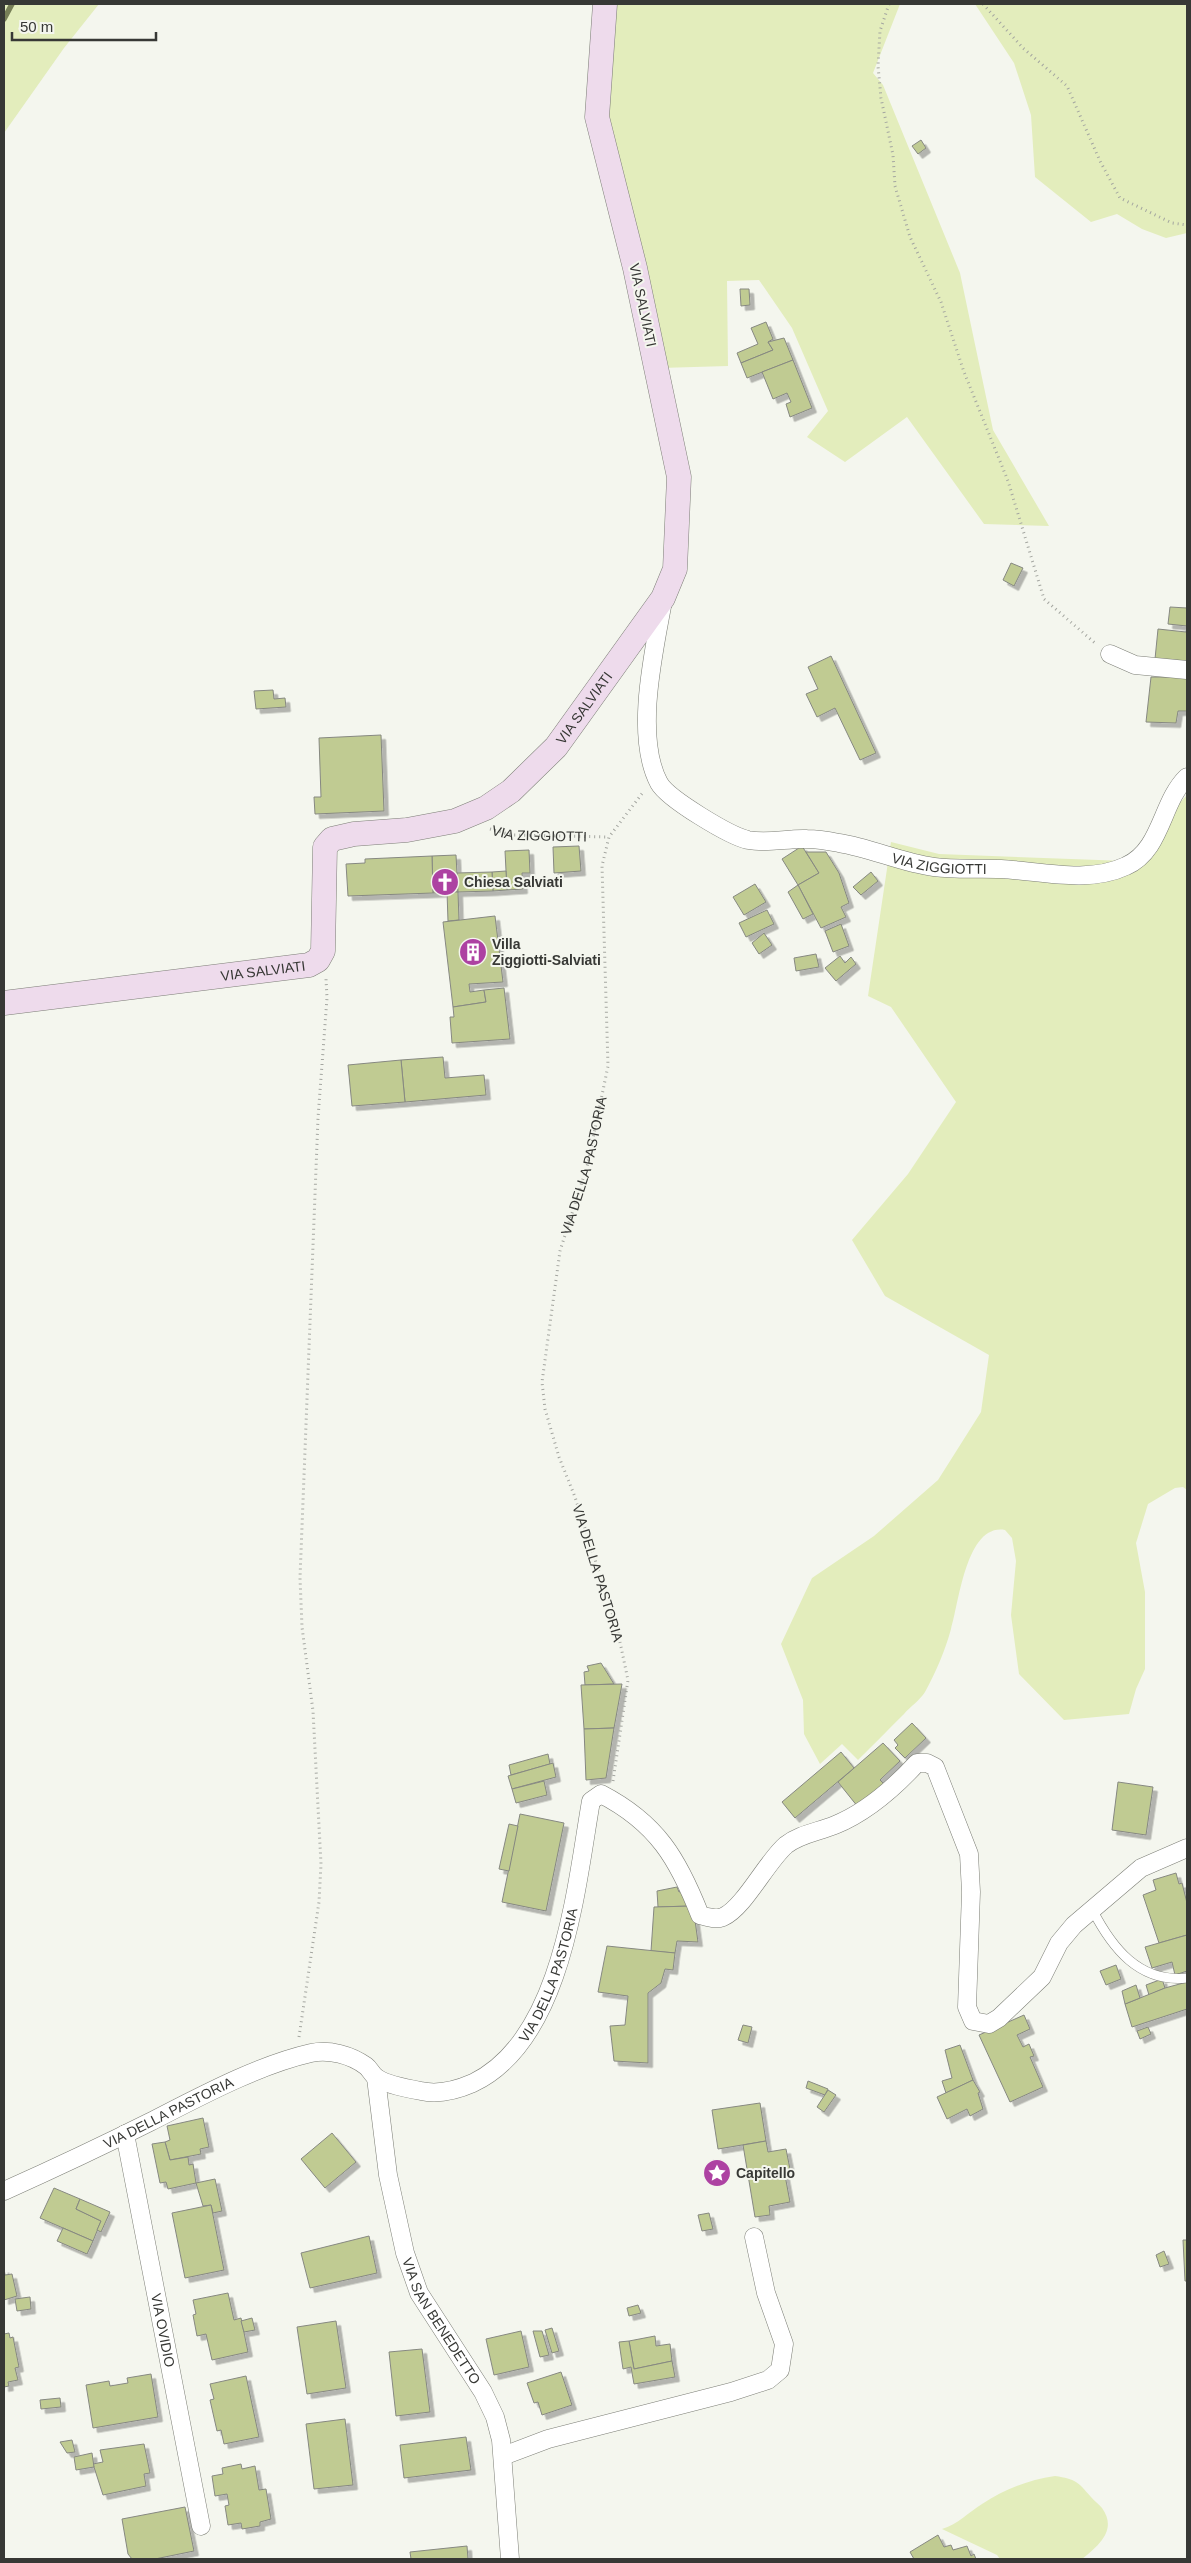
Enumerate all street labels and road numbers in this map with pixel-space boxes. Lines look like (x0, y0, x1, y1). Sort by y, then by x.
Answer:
street label: VIA SALVIATI (626, 262, 660, 348)
street label: VIA SALVIATI (553, 669, 615, 747)
street label: VIA ZIGGIOTTI (490, 822, 587, 845)
street label: VIA ZIGGIOTTI (890, 849, 987, 877)
street label: VIA SALVIATI (220, 958, 306, 984)
street label: VIA DELLA PASTORIA (558, 1094, 610, 1237)
street label: VIA DELLA PASTORIA (569, 1502, 627, 1644)
street label: VIA DELLA PASTORIA (515, 1906, 581, 2045)
street label: VIA DELLA PASTORIA (101, 2074, 236, 2152)
street label: VIA SAN BENEDETTO (399, 2256, 484, 2387)
street label: VIA OVIDIO (148, 2292, 178, 2369)

